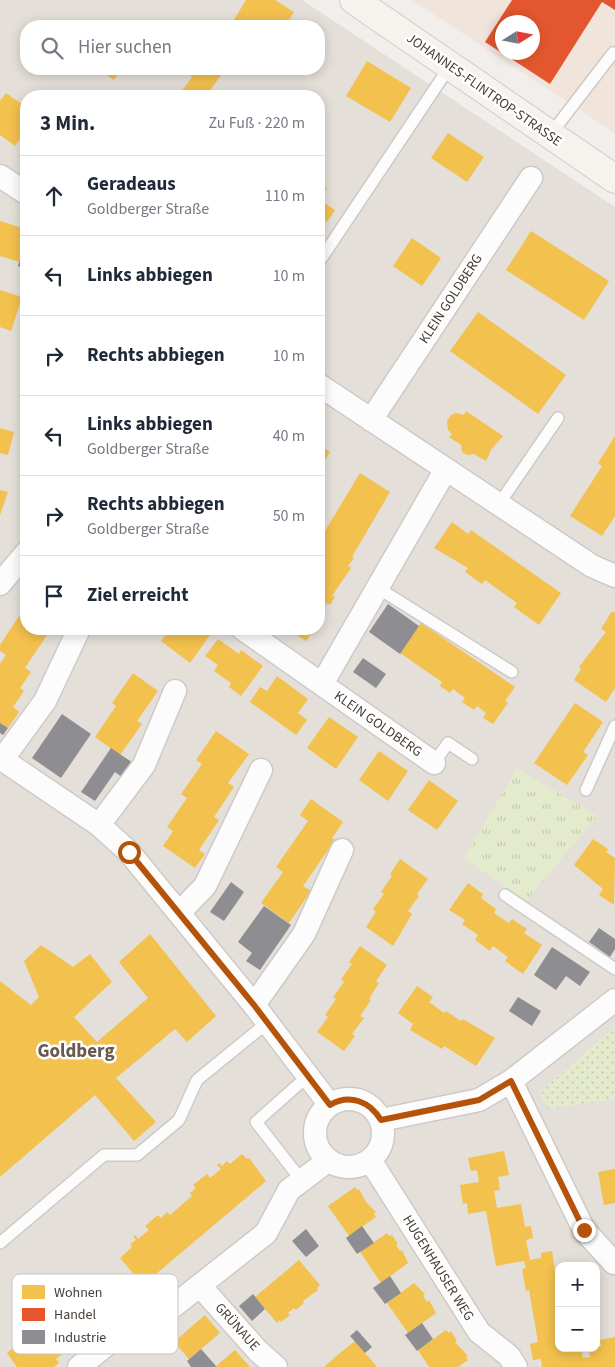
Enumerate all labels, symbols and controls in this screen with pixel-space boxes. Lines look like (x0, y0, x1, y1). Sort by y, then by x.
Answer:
north arrow (495, 15, 540, 60)
search box (20, 20, 325, 75)
street label: JOHANNES-FLINTROP-STRASSE (402, 29, 566, 151)
icon: search (38, 34, 66, 62)
text: Hier suchen (78, 34, 172, 61)
text: 3 Min. (40, 108, 95, 138)
text: Zu Fuß · 220 m (209, 112, 305, 134)
text: Geradeaus (87, 171, 176, 198)
icon: ahead (40, 182, 68, 210)
text: 110 m (265, 185, 305, 207)
text: Goldberger Straße (87, 198, 209, 220)
street label: KLEIN GOLDBERG (414, 250, 488, 348)
icon: left (40, 262, 68, 290)
text: Links abbiegen (87, 262, 213, 289)
text: 10 m (273, 265, 305, 287)
icon: right (40, 342, 68, 370)
text: Rechts abbiegen (87, 342, 225, 369)
text: 10 m (273, 345, 305, 367)
text: Links abbiegen (87, 411, 213, 438)
icon: left (40, 422, 68, 450)
text: 40 m (273, 425, 305, 447)
text: Goldberger Straße (87, 438, 209, 460)
text: Rechts abbiegen (87, 491, 225, 518)
icon: right (40, 502, 68, 530)
text: 50 m (273, 505, 305, 527)
text: Goldberger Straße (87, 518, 209, 540)
icon: arrive (40, 582, 68, 610)
text: Ziel erreicht (87, 582, 188, 609)
street label: KLEIN GOLDBERG (330, 686, 426, 762)
route start (118, 841, 141, 864)
district label: Goldberg (37, 1038, 115, 1065)
street label: HUGENHAUSER WEG (397, 1211, 479, 1325)
route end (573, 1219, 596, 1242)
map controls (555, 1262, 600, 1352)
button: + (555, 1262, 600, 1307)
legend (12, 1274, 178, 1354)
text: Wohnen (54, 1283, 102, 1303)
street label: GRÜNAUE (210, 1299, 264, 1355)
text: Handel (54, 1305, 97, 1325)
button: − (555, 1307, 600, 1352)
text: Industrie (54, 1328, 106, 1348)

